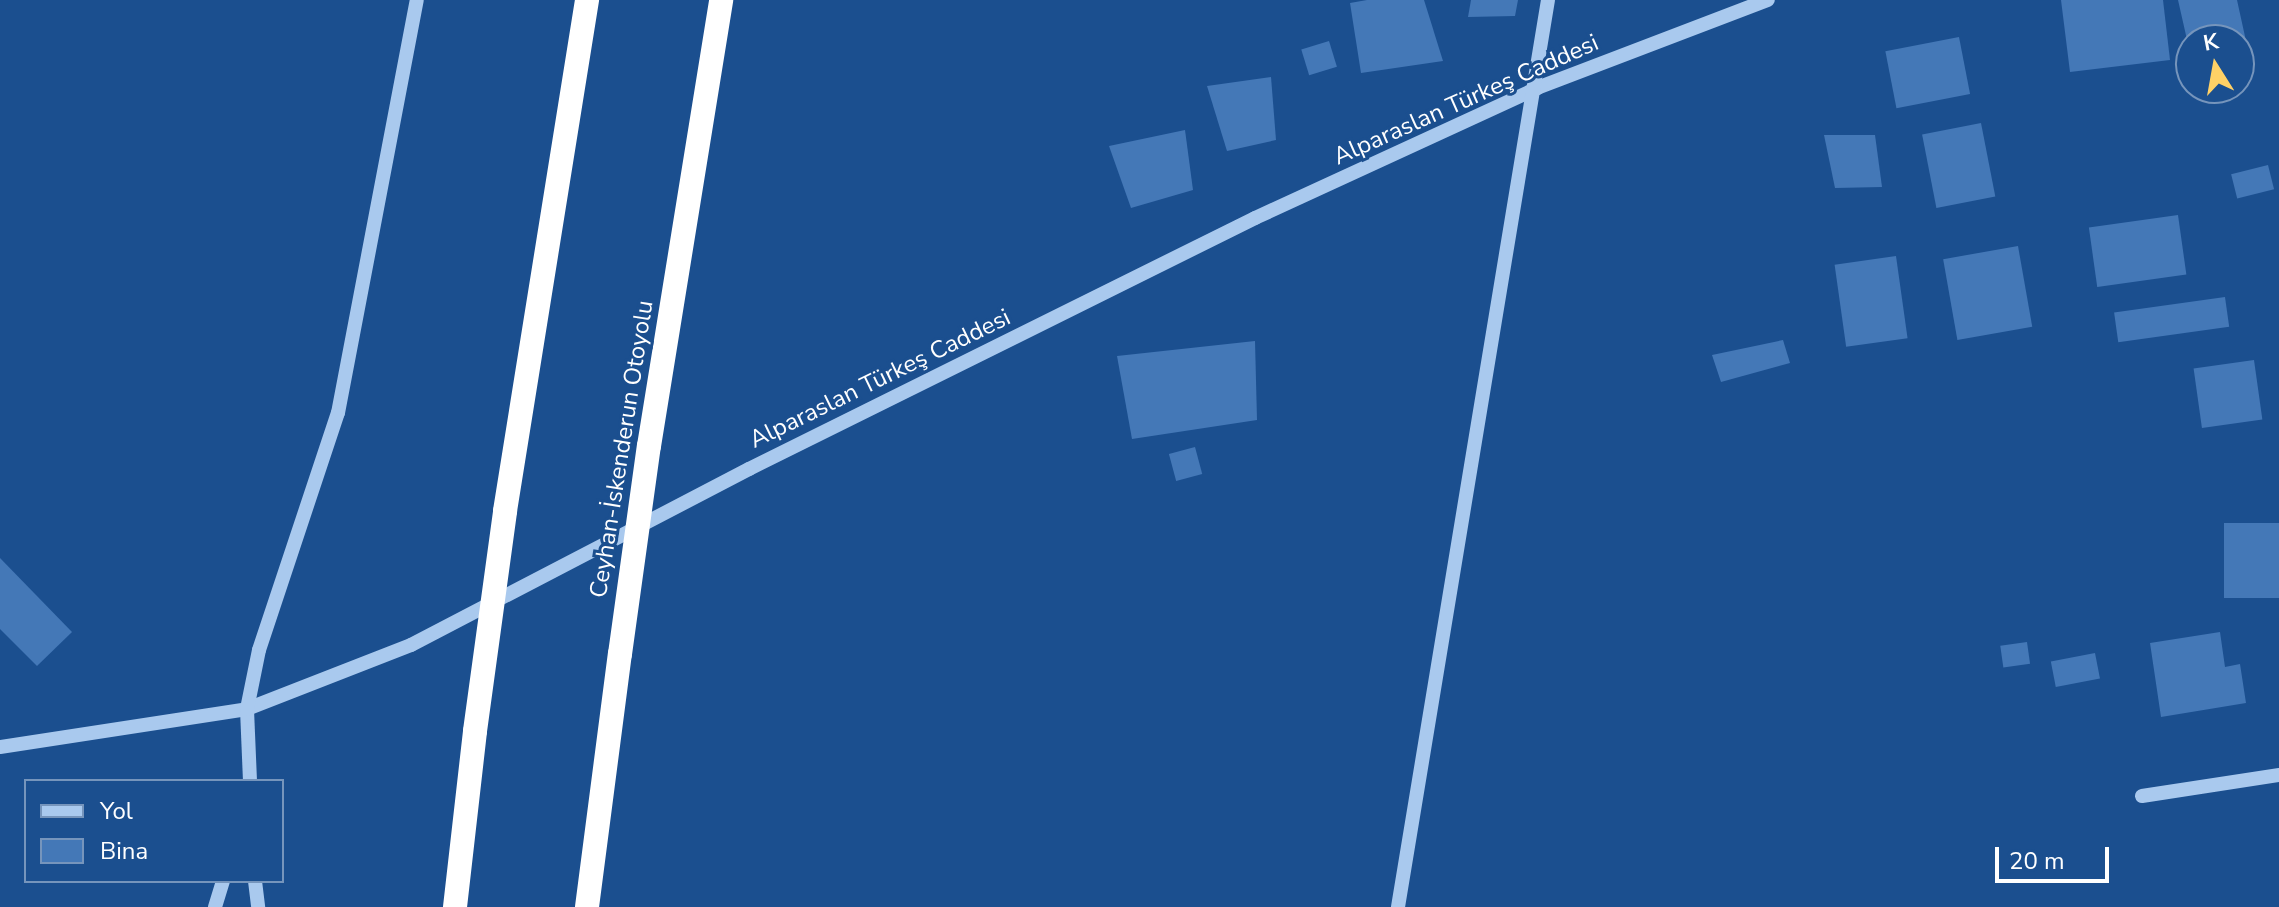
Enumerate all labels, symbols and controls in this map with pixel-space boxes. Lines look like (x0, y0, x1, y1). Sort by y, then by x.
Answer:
north arrow (2175, 24, 2255, 104)
text: K (2201, 26, 2221, 59)
street label: Alparaslan Türkeş Caddesi (1329, 28, 1603, 172)
street label: Ceyhan-İskenderun Otoyolu (584, 298, 660, 600)
street label: Alparaslan Türkeş Caddesi (745, 303, 1015, 455)
legend (24, 779, 284, 883)
text: Yol (100, 795, 133, 827)
scale bar (1999, 831, 2113, 881)
text: Bina (100, 835, 148, 867)
text: 20 m (2009, 845, 2065, 877)

